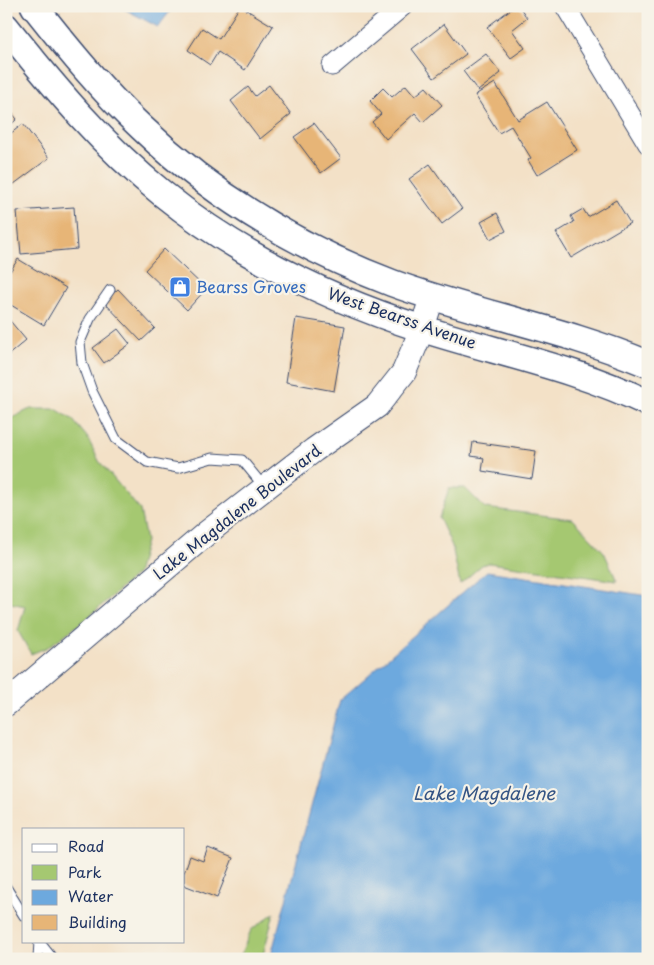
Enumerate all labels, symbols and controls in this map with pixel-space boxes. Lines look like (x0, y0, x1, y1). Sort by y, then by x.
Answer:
place label: Bearss Groves (196, 274, 306, 298)
shop icon: Bearss Groves (168, 275, 192, 299)
street label: West Bearss Avenue (325, 280, 480, 354)
street label: Lake Magdalene Boulevard (147, 438, 326, 585)
water label: Lake Magdalene (413, 779, 556, 806)
legend (22, 828, 185, 942)
text: Road (68, 834, 104, 857)
text: Park (68, 860, 102, 883)
text: Water (68, 884, 113, 907)
text: Building (68, 910, 127, 933)

